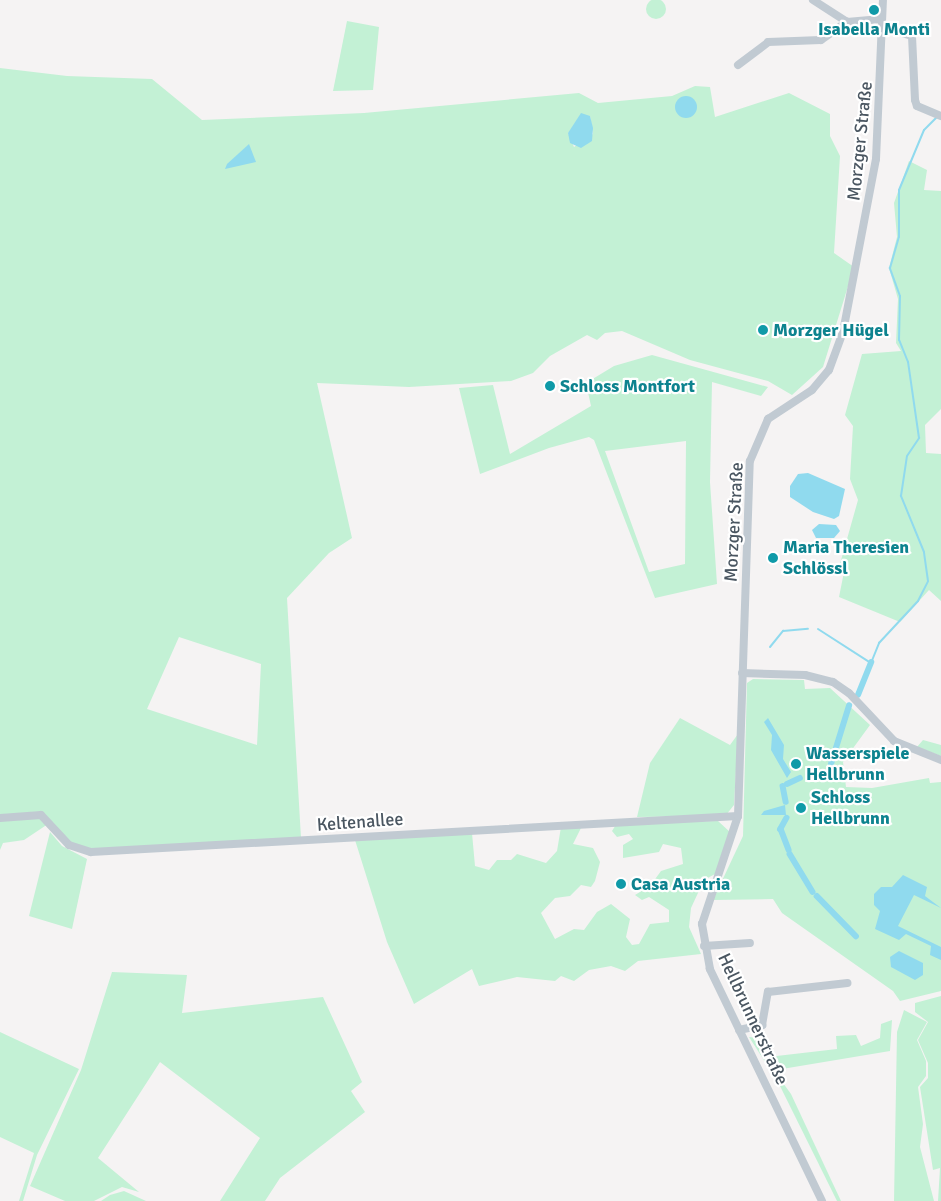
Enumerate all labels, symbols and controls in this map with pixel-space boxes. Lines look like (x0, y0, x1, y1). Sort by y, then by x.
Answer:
marker: Isabella Monti (868, 4, 880, 16)
place label: Isabella Monti (818, 18, 930, 40)
street label: Morzger Straße (843, 80, 877, 202)
place label: Morzger Hügel (773, 319, 889, 341)
marker: Morzger Hügel (757, 324, 769, 336)
place label: Schloss Montfort (560, 375, 695, 397)
marker: Schloss Montfort (544, 380, 556, 392)
street label: Morzger Straße (720, 462, 748, 582)
place label: Maria Theresien Schlössl (783, 537, 909, 580)
marker: Maria Theresien Schlössl (767, 552, 779, 564)
place label: Wasserspiele Hellbrunn (806, 743, 909, 786)
marker: Wasserspiele Hellbrunn (790, 758, 802, 770)
place label: Schloss Hellbrunn (811, 787, 890, 830)
marker: Schloss Hellbrunn (795, 802, 807, 814)
street label: Keltenallee (316, 808, 404, 836)
place label: Casa Austria (631, 873, 730, 895)
marker: Casa Austria (615, 878, 627, 890)
street label: Hellbrunnerstraße (713, 950, 793, 1088)

